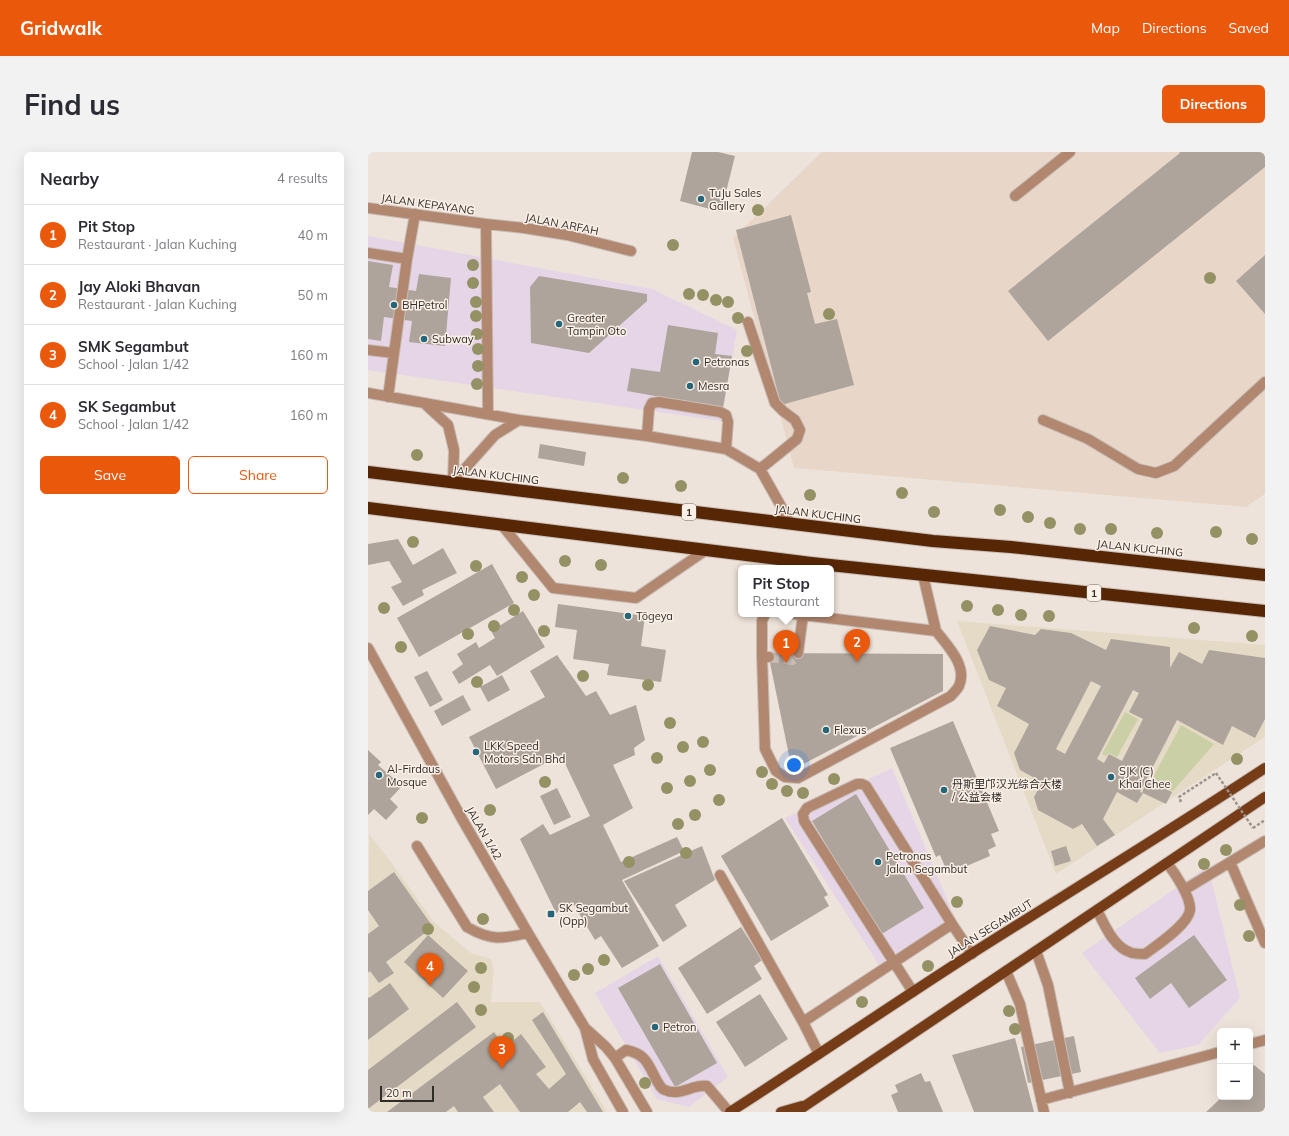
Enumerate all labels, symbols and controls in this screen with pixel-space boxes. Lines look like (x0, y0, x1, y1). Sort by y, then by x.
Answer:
text: Gridwalk (20, 16, 102, 40)
text: Map (1091, 19, 1120, 37)
text: Directions (1142, 19, 1207, 37)
text: Saved (1229, 19, 1269, 37)
button: Directions (1162, 85, 1265, 123)
text: Find us (24, 87, 120, 122)
text: Nearby (40, 168, 99, 189)
text: 4 results (277, 170, 328, 186)
place label: TuJu Sales Gallery (709, 186, 762, 213)
street label: JALAN KEPAYANG (380, 191, 476, 217)
marker: TuJu Sales Gallery (696, 194, 706, 204)
street label: JALAN ARFAH (524, 210, 600, 238)
text: Pit Stop (78, 217, 135, 236)
text: 1 (49, 227, 57, 243)
text: 40 m (298, 227, 328, 243)
text: Restaurant · Jalan Kuching (78, 236, 237, 252)
text: Jay Aloki Bhavan (78, 277, 200, 296)
text: 2 (49, 287, 57, 303)
text: 50 m (298, 287, 328, 303)
text: Restaurant · Jalan Kuching (78, 296, 237, 312)
place label: BHPetrol (402, 298, 447, 312)
marker: BHPetrol (389, 300, 399, 310)
place label: Greater Tampin Oto (567, 311, 626, 338)
marker: Greater Tampin Oto (554, 319, 564, 329)
place label: Subway (432, 332, 474, 346)
marker: Subway (419, 334, 429, 344)
text: SMK Segambut (78, 337, 189, 356)
text: 3 (49, 347, 57, 363)
text: 160 m (290, 347, 328, 363)
place label: Petronas (704, 355, 749, 369)
text: School · Jalan 1/42 (78, 356, 189, 372)
marker: Petronas (691, 357, 701, 367)
place label: Mesra (698, 379, 729, 393)
marker: Mesra (685, 381, 695, 391)
text: SK Segambut (78, 397, 176, 416)
text: 4 (49, 407, 57, 423)
text: 160 m (290, 407, 328, 423)
text: School · Jalan 1/42 (78, 416, 189, 432)
button: Save (40, 456, 180, 494)
button: Share (188, 456, 328, 494)
street label: JALAN KUCHING (452, 463, 540, 487)
street label: JALAN KUCHING (774, 502, 862, 526)
road number: 1 (682, 504, 696, 520)
street label: JALAN KUCHING (1096, 537, 1184, 559)
popup (738, 565, 834, 617)
text: Pit Stop (753, 574, 810, 593)
road number: 1 (1087, 585, 1101, 601)
text: Restaurant (753, 593, 819, 609)
place label: Tōgeya (636, 609, 673, 623)
marker: Tōgeya (623, 611, 633, 621)
pin: 2 (844, 629, 870, 662)
pin: 1 (773, 630, 799, 663)
place label: Flexus (834, 723, 866, 737)
marker: Flexus (821, 725, 831, 735)
place label: LKK Speed Motors Sdn Bhd (484, 739, 565, 766)
marker: LKK Speed Motors Sdn Bhd (471, 747, 481, 757)
your location (784, 755, 804, 775)
place label: Al-Firdaus Mosque (387, 762, 440, 789)
place label: SJK (C) Khai Chee (1119, 764, 1170, 791)
marker: Al-Firdaus Mosque (374, 770, 384, 780)
marker: SJK (C) Khai Chee (1106, 772, 1116, 782)
place label: 丹斯里邝汉光综合大楼 / 公益会楼 (951, 777, 1062, 804)
marker: 丹斯里邝汉光综合大楼 / 公益会楼 (939, 785, 949, 795)
street label: JALAN 1/42 (463, 804, 505, 863)
place label: Petronas Jalan Segambut (886, 849, 967, 876)
marker: Petronas Jalan Segambut (873, 857, 883, 867)
street label: JALAN SEGAMBUT (945, 896, 1035, 960)
place label: SK Segambut (Opp) (559, 901, 628, 928)
marker: SK Segambut (Opp) (546, 909, 556, 919)
pin: 4 (417, 953, 443, 986)
place label: Petron (663, 1020, 696, 1034)
marker: Petron (650, 1022, 660, 1032)
map controls (1217, 1028, 1253, 1100)
button: + (1217, 1028, 1253, 1064)
pin: 3 (489, 1036, 515, 1069)
button: − (1217, 1064, 1253, 1100)
scale bar (380, 1084, 434, 1103)
text: 20 m (386, 1086, 412, 1100)

